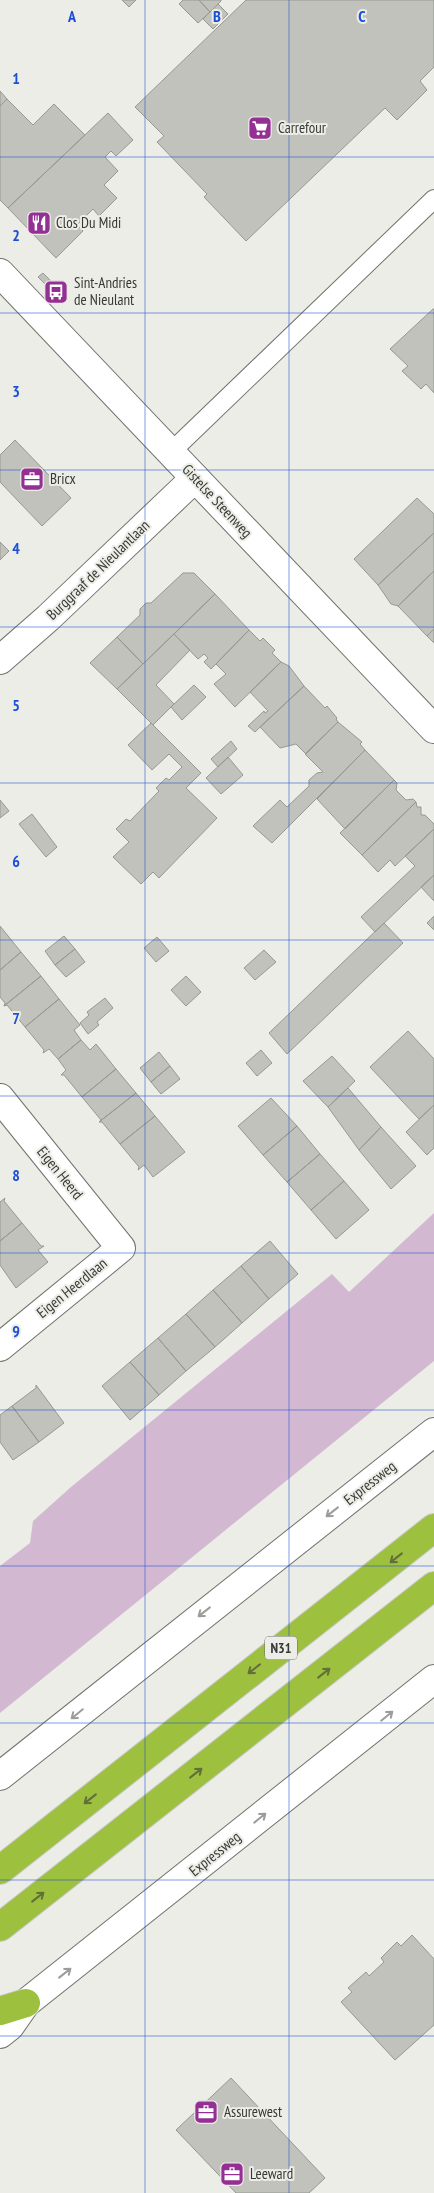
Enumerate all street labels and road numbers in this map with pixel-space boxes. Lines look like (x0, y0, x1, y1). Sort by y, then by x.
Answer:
street label: Gistelse Steenweg (178, 460, 257, 542)
street label: Burggraaf de Nieulantlaan (42, 516, 153, 624)
street label: Eigen Heerd (33, 1142, 88, 1203)
street label: Eigen Heerdlaan (33, 1253, 111, 1322)
street label: Expressweg (340, 1456, 400, 1509)
road number: N31 (265, 1636, 297, 1660)
street label: Expressweg (185, 1827, 244, 1880)

